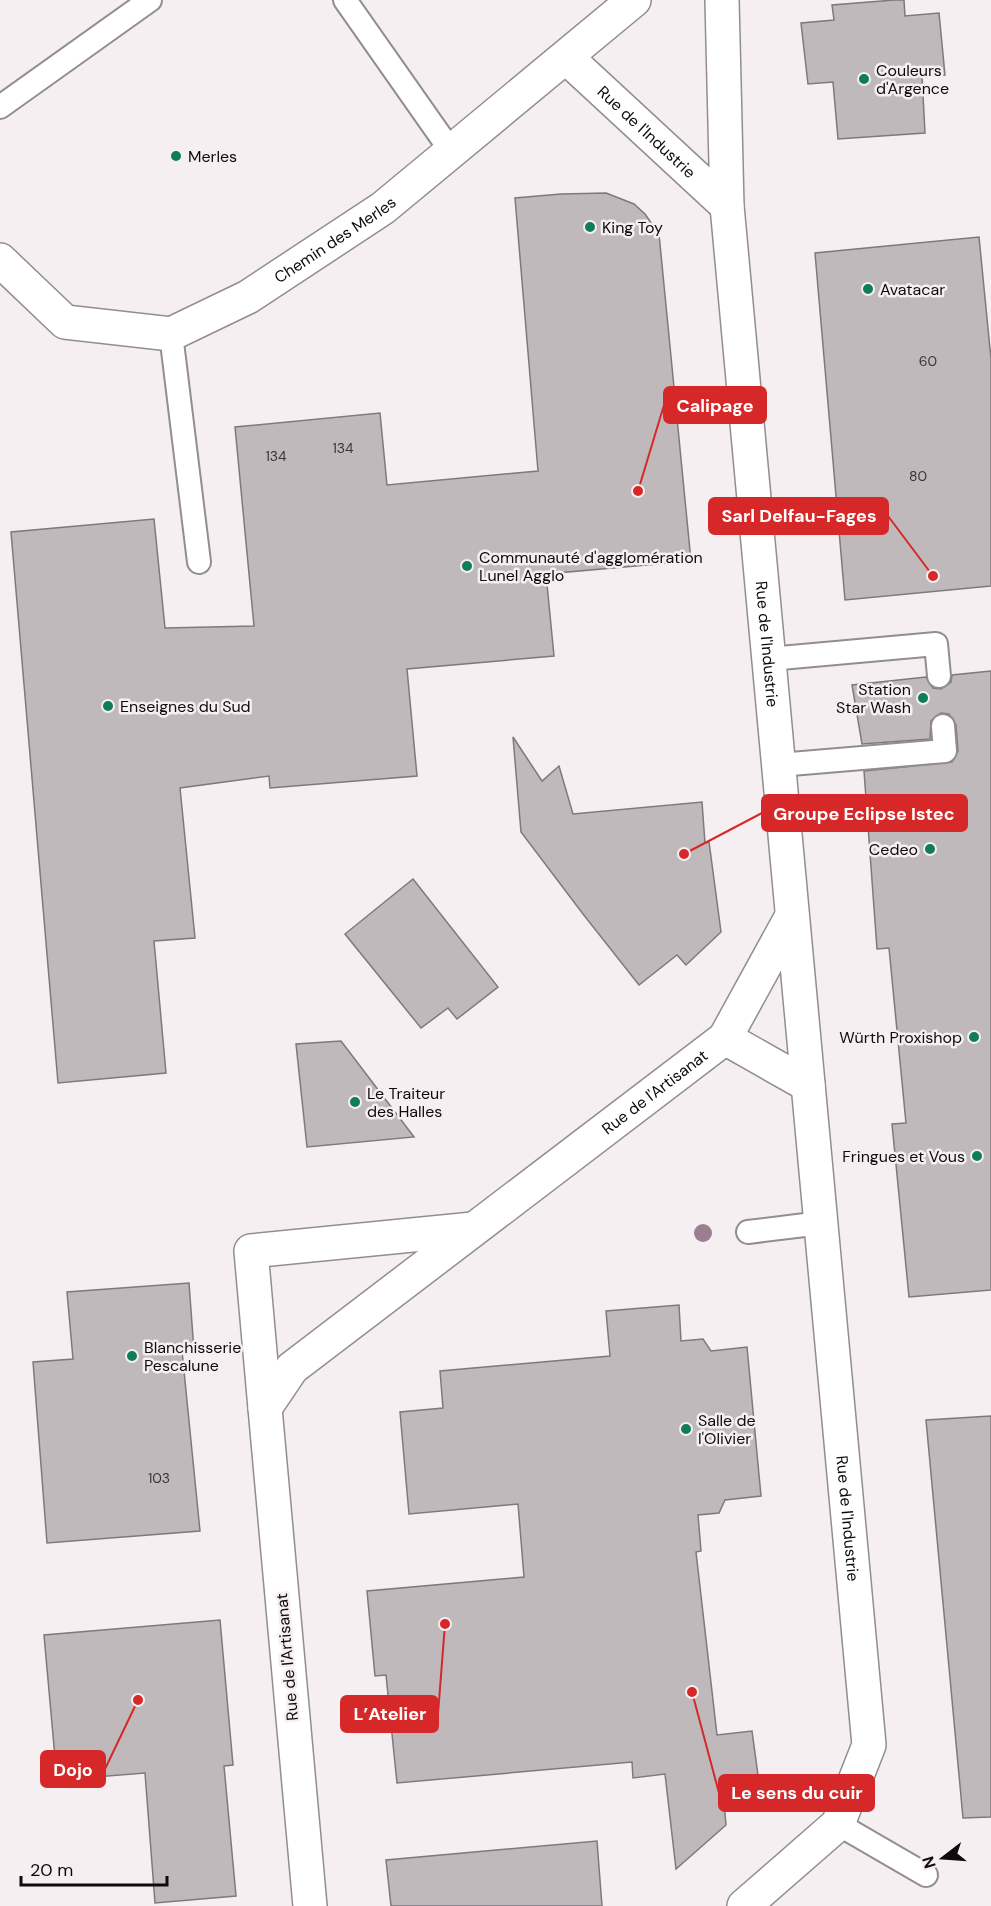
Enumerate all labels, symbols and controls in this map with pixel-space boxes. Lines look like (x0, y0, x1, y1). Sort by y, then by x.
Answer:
place label: Couleurs d'Argence (876, 60, 949, 99)
marker: Couleurs d'Argence (857, 72, 871, 86)
street label: Rue de l'Industrie (593, 81, 700, 182)
place label: Merles (188, 146, 237, 167)
marker: Merles (169, 149, 183, 163)
street label: Chemin des Merles (270, 191, 400, 288)
place label: King Toy (602, 217, 663, 238)
marker: King Toy (583, 220, 597, 234)
place label: Avatacar (880, 279, 945, 300)
marker: Avatacar (861, 282, 875, 296)
house number: 60 (919, 352, 937, 370)
callout: Calipage (664, 387, 766, 423)
text: Calipage (676, 394, 754, 418)
house number: 134 (332, 439, 354, 457)
house number: 134 (265, 447, 287, 465)
house number: 80 (909, 467, 927, 485)
callout: Sarl Delfau-Fages (709, 498, 888, 534)
text: Sarl Delfau-Fages (721, 504, 877, 528)
place label: Communauté d'agglomération Lunel Agglo (479, 547, 703, 586)
marker: Communauté d'agglomération Lunel Agglo (460, 559, 474, 573)
street label: Rue de l'Industrie (751, 580, 784, 708)
place label: Station Star Wash (836, 679, 911, 718)
marker: Station Star Wash (916, 691, 930, 705)
place label: Enseignes du Sud (120, 696, 251, 717)
marker: Enseignes du Sud (101, 699, 115, 713)
callout: Groupe Eclipse Istec (762, 795, 967, 831)
text: Groupe Eclipse Istec (773, 802, 955, 826)
place label: Cedeo (869, 839, 918, 860)
marker: Cedeo (923, 842, 937, 856)
place label: Würth Proxishop (839, 1027, 962, 1048)
marker: Würth Proxishop (967, 1030, 981, 1044)
street label: Rue de l'Artisanat (597, 1045, 712, 1139)
place label: Le Traiteur des Halles (367, 1083, 445, 1122)
marker: Le Traiteur des Halles (348, 1095, 362, 1109)
place label: Fringues et Vous (842, 1146, 965, 1167)
marker: Fringues et Vous (970, 1149, 984, 1163)
place label: Blanchisserie Pescalune (144, 1337, 241, 1376)
marker: Blanchisserie Pescalune (125, 1349, 139, 1363)
place label: Salle de l'Olivier (698, 1410, 756, 1449)
marker: Salle de l'Olivier (679, 1422, 693, 1436)
street label: Rue de l'Industrie (832, 1454, 864, 1582)
house number: 103 (148, 1469, 170, 1487)
street label: Rue de l'Artisanat (271, 1592, 303, 1722)
callout: L’Atelier (341, 1696, 438, 1732)
text: L’Atelier (354, 1702, 426, 1726)
callout: Dojo (41, 1751, 105, 1787)
text: Dojo (53, 1758, 93, 1782)
callout: Le sens du cuir (719, 1775, 874, 1811)
text: Le sens du cuir (731, 1781, 863, 1805)
north arrow (913, 1828, 973, 1888)
scale bar (21, 1849, 166, 1887)
text: N (917, 1854, 941, 1871)
text: 20 m (30, 1858, 73, 1882)

